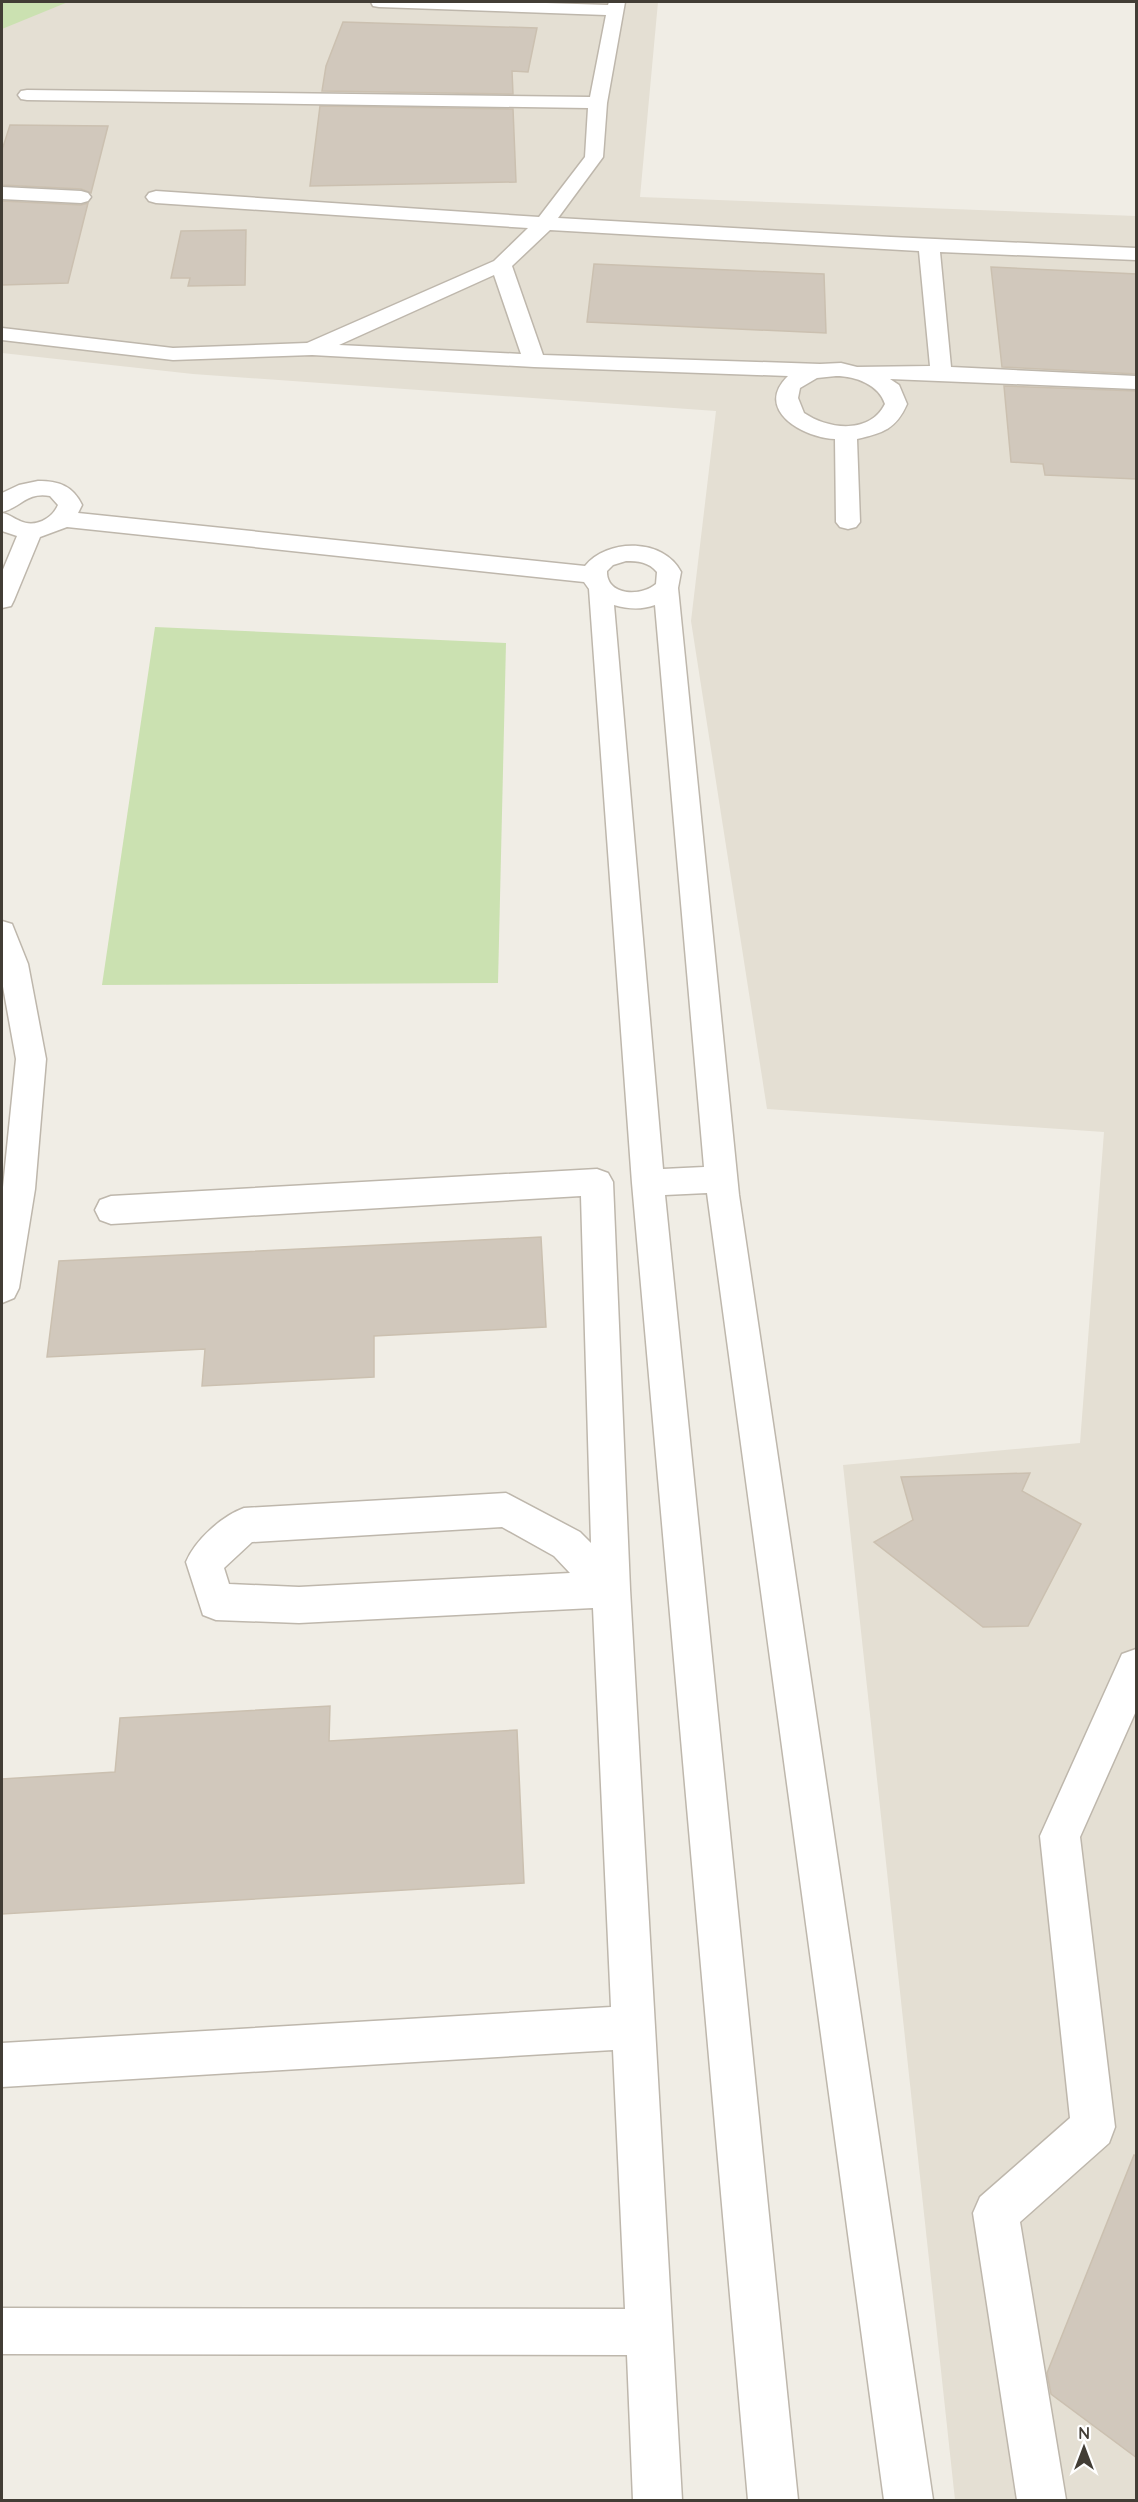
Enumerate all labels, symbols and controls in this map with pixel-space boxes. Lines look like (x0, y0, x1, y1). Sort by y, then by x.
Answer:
north arrow (1054, 2418, 1114, 2478)
text: N (1078, 2423, 1090, 2443)

